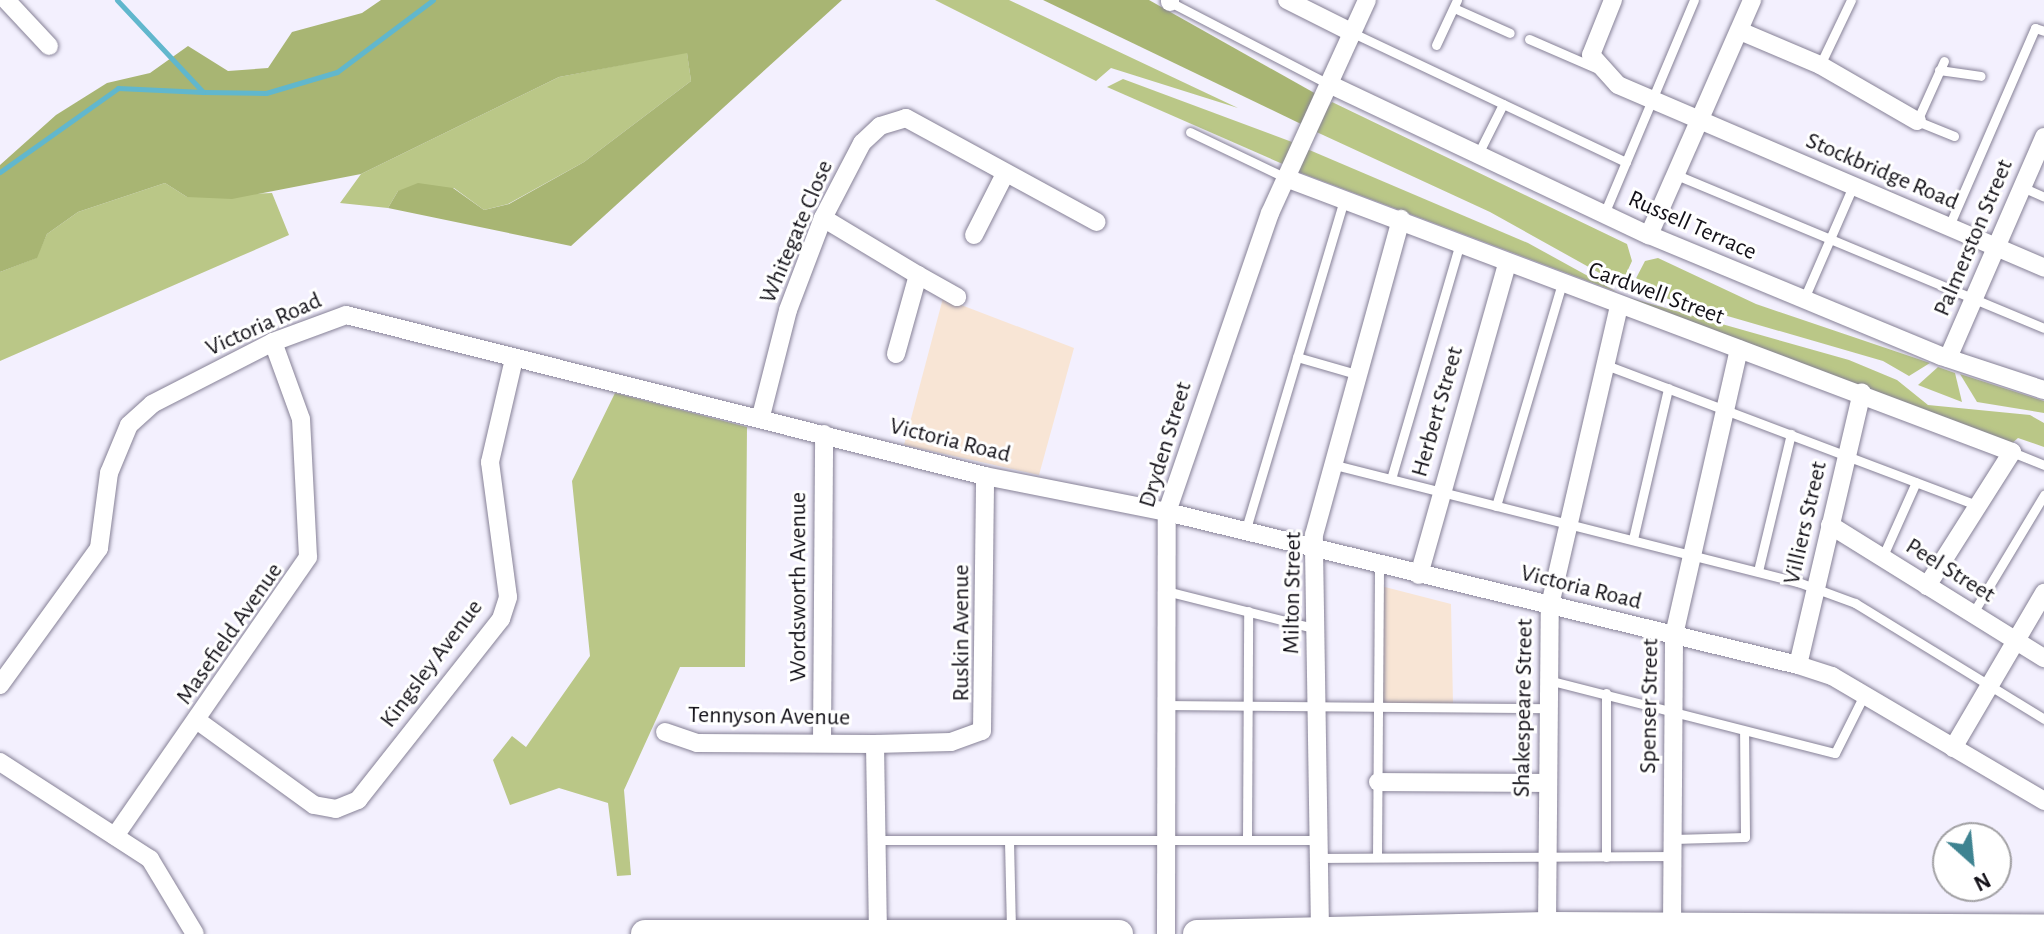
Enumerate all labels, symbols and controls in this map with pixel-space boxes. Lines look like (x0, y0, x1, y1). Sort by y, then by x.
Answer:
street label: Stockbridge Road (1801, 127, 1963, 217)
street label: Palmerston Street (1928, 155, 2020, 321)
street label: Whitegate Close (754, 156, 840, 308)
street label: Russell Terrace (1623, 185, 1761, 267)
street label: Cardwell Street (1584, 256, 1728, 332)
street label: Victoria Road (202, 287, 326, 363)
street label: Herbert Street (1406, 344, 1470, 480)
street label: Dryden Street (1133, 379, 1199, 511)
street label: Victoria Road (886, 412, 1014, 470)
street label: Villiers Street (1778, 459, 1834, 587)
street label: Wordsworth Avenue (785, 492, 813, 682)
street label: Milton Street (1278, 532, 1308, 654)
street label: Peel Street (1900, 532, 2000, 610)
street label: Masefield Avenue (170, 558, 290, 710)
street label: Victoria Road (1517, 559, 1645, 617)
street label: Ruskin Avenue (948, 564, 976, 702)
street label: Kingsley Avenue (374, 594, 490, 734)
street label: Shakespeare Street (1508, 618, 1540, 798)
street label: Spenser Street (1634, 638, 1666, 774)
street label: Tennyson Avenue (688, 701, 850, 733)
north arrow (1932, 822, 2012, 902)
text: N (1970, 868, 1994, 895)

